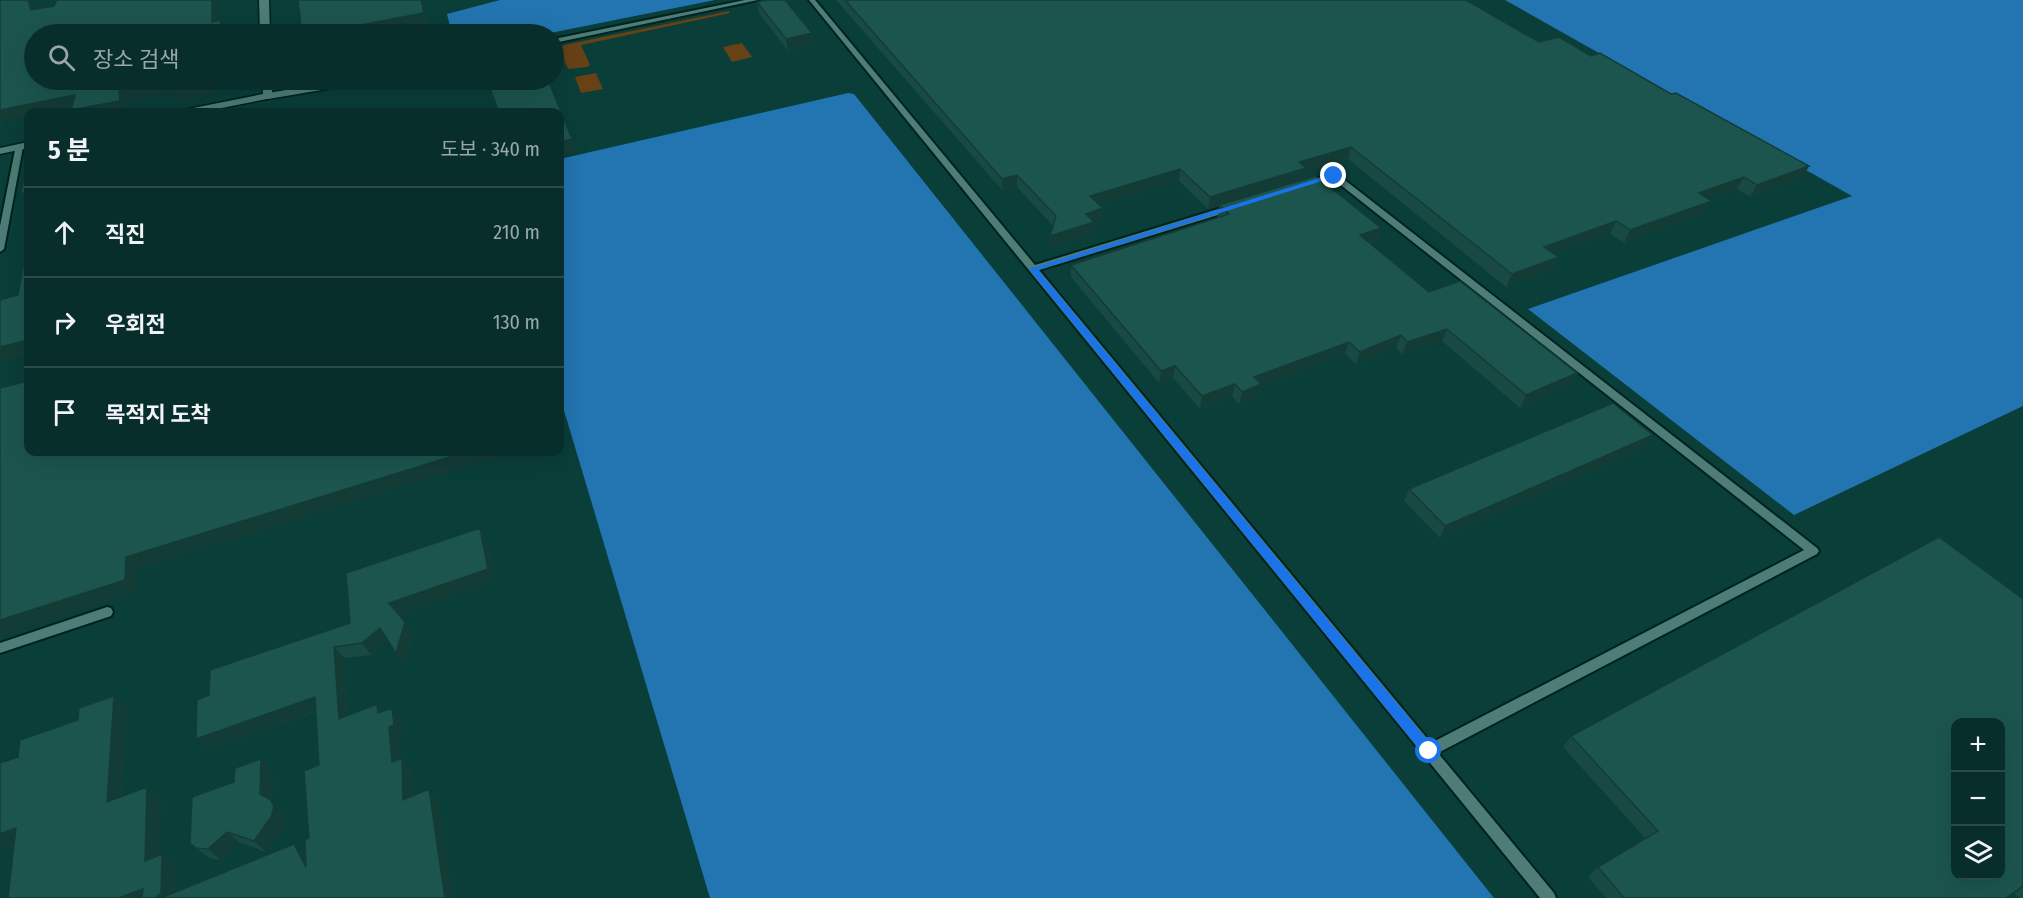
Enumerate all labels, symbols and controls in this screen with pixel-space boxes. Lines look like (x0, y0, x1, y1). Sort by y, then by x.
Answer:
search box (24, 24, 564, 90)
icon: search (45, 41, 78, 74)
text: 장소 검색 (93, 46, 179, 73)
text: 5 분 (48, 135, 90, 166)
text: 도보 · 340 m (440, 137, 540, 161)
route end (1320, 162, 1346, 188)
icon: ahead (48, 216, 81, 249)
text: 210 m (493, 220, 540, 244)
text: 직진 (105, 221, 145, 248)
icon: right (48, 306, 81, 339)
text: 130 m (493, 310, 540, 334)
text: 우회전 (105, 311, 166, 338)
icon: arrive (48, 396, 81, 429)
text: 목적지 도착 (105, 401, 211, 428)
map controls (1951, 718, 2005, 880)
button: + (1951, 718, 2005, 772)
route start (1415, 737, 1441, 763)
button: − (1951, 772, 2005, 826)
button: layers (1951, 826, 2005, 880)

